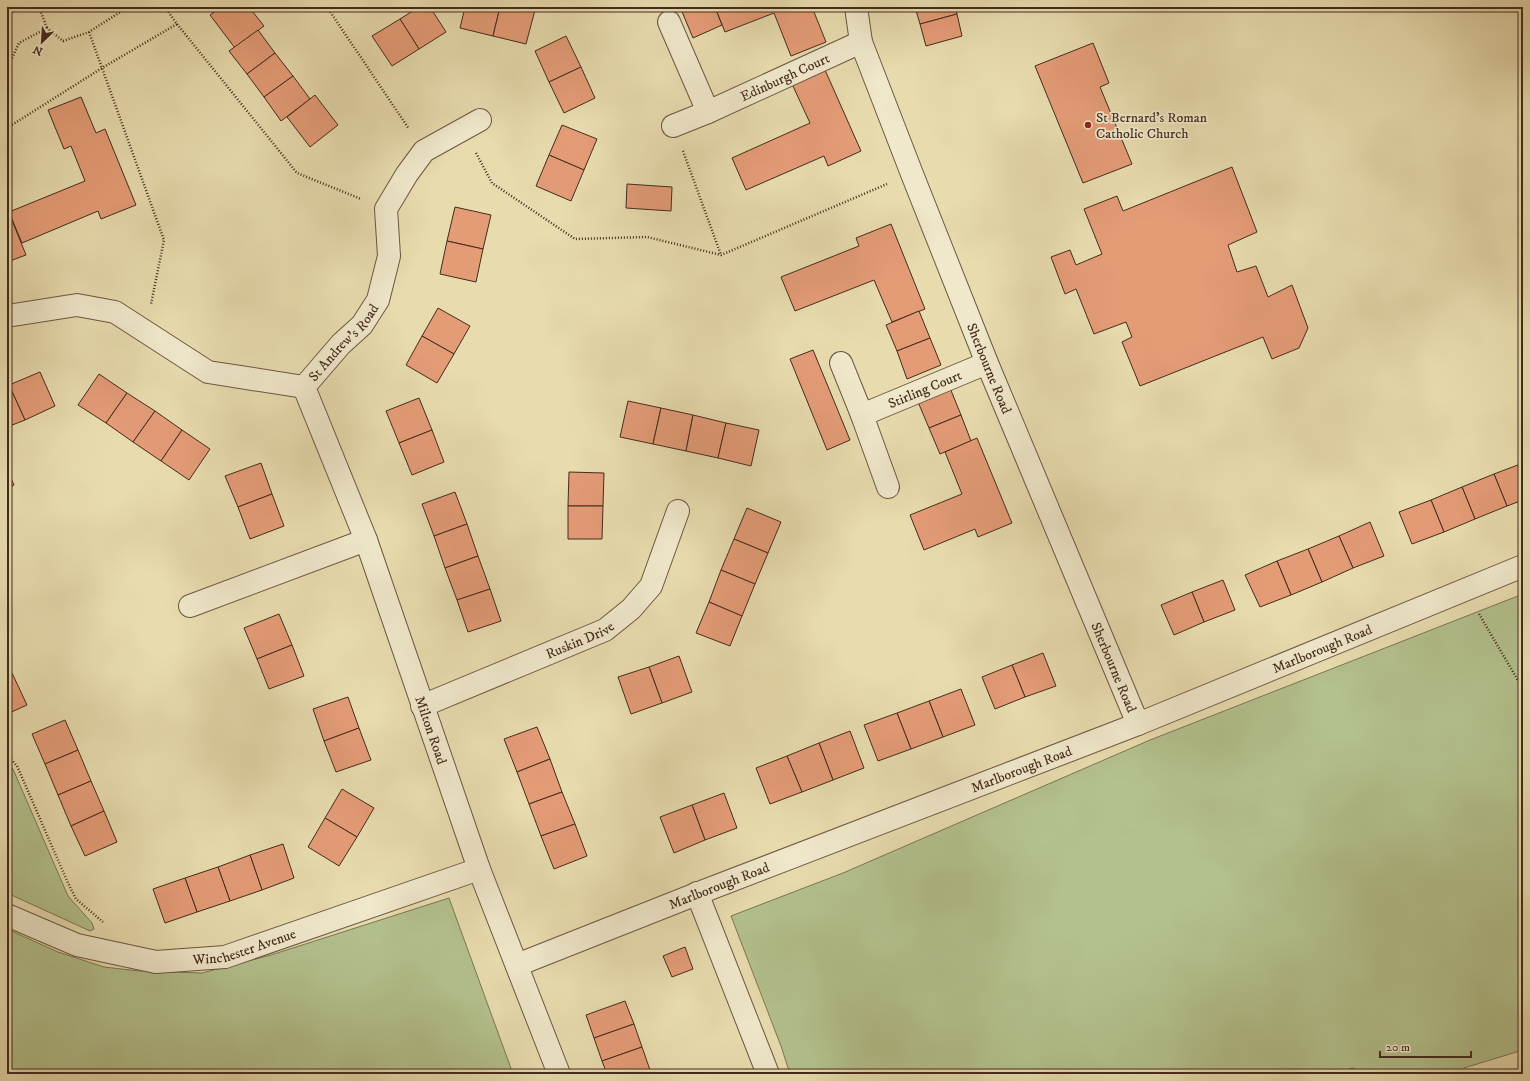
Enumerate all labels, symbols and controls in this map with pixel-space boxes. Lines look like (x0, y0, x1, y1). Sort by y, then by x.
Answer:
north arrow (22, 22, 62, 62)
text: N (31, 42, 45, 58)
street label: Edinburgh Court (738, 49, 833, 106)
place label: St Bernard's Roman Catholic Church (1096, 109, 1208, 143)
marker: St Bernard's Roman Catholic Church (1083, 120, 1093, 130)
street label: St Andrew's Road (305, 301, 383, 385)
street label: Sherbourne Road (962, 321, 1015, 417)
street label: Stirling Court (886, 366, 965, 413)
street label: Ruskin Drive (543, 618, 619, 664)
street label: Sherbourne Road (1086, 620, 1140, 715)
street label: Marlborough Road (1270, 621, 1375, 678)
street label: Milton Road (410, 694, 450, 767)
street label: Marlborough Road (969, 742, 1074, 797)
street label: Marlborough Road (666, 859, 772, 914)
street label: Winchester Avenue (191, 925, 298, 969)
scale bar (1380, 1033, 1471, 1059)
text: 20 m (1386, 1040, 1410, 1055)

